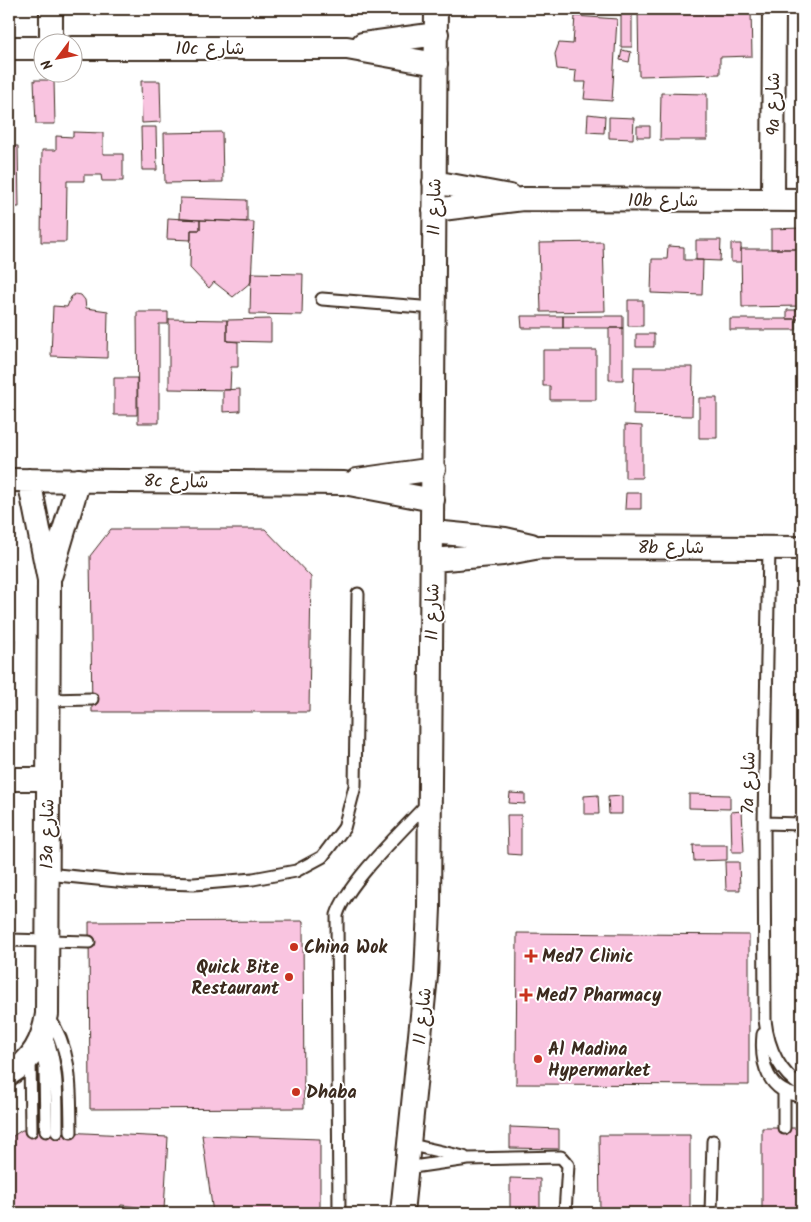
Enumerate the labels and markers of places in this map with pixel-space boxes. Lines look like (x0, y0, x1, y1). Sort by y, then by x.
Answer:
place label: China Wok (304, 934, 388, 963)
marker: China Wok (288, 941, 300, 953)
place label: Med7 Clinic (542, 943, 634, 972)
marker: Med7 Clinic (524, 949, 538, 963)
place label: Quick Bite Restaurant (191, 954, 280, 1004)
marker: Quick Bite Restaurant (283, 971, 295, 983)
place label: Med7 Pharmacy (536, 982, 662, 1011)
marker: Med7 Pharmacy (520, 989, 532, 1001)
place label: Al Madina Hypermarket (548, 1036, 651, 1086)
marker: Al Madina Hypermarket (532, 1053, 544, 1065)
place label: Dhaba (306, 1079, 357, 1108)
marker: Dhaba (290, 1086, 302, 1098)

